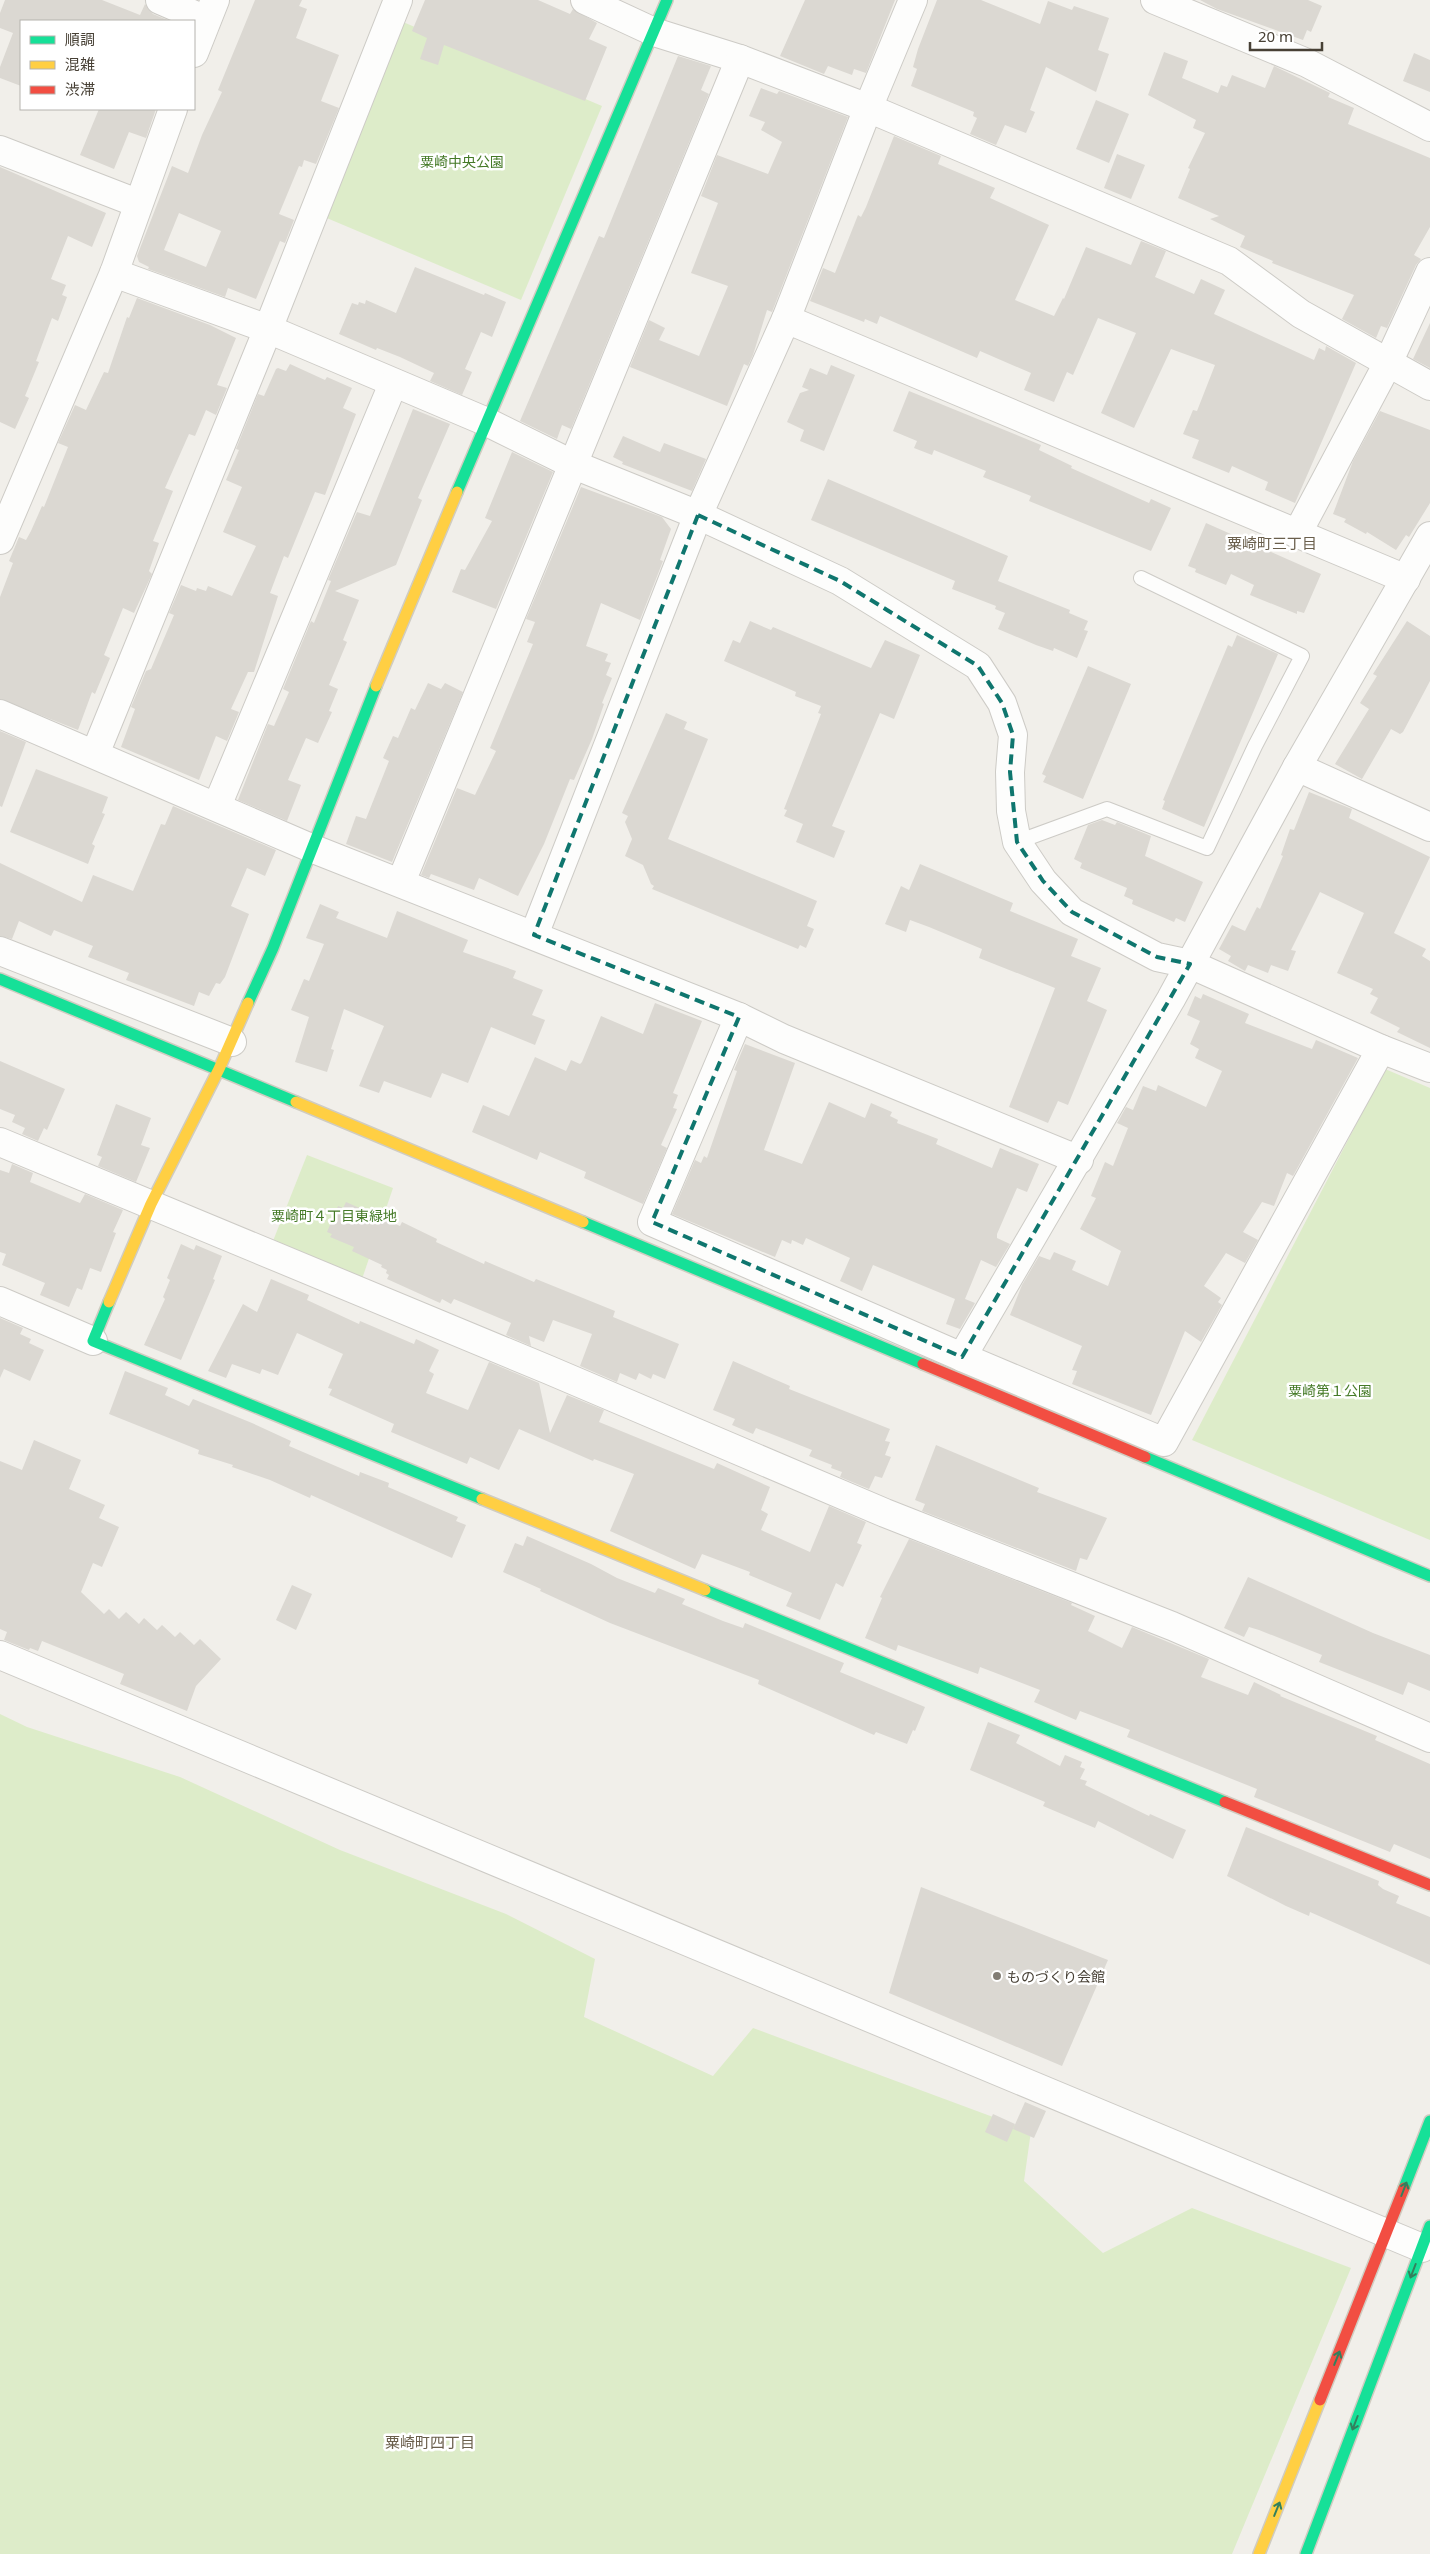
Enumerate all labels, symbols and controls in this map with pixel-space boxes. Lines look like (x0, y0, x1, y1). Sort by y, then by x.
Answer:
legend (20, 20, 195, 110)
scale bar (1250, 20, 1322, 52)
text: 20 m (1258, 26, 1293, 46)
text: 順調 (65, 29, 95, 49)
text: 混雑 (65, 54, 95, 74)
text: 渋滞 (65, 79, 95, 99)
park label: 粟崎中央公園 (420, 152, 504, 171)
district label: 粟崎町三丁目 (1227, 533, 1317, 553)
park label: 粟崎町４丁目東緑地 (271, 1206, 397, 1225)
park label: 粟崎第１公園 (1288, 1381, 1372, 1400)
place label: ものづくり会館 (1007, 1967, 1105, 1986)
marker: ものづくり会館 (991, 1970, 1003, 1982)
one-way arrow (1400, 2182, 1409, 2197)
one-way arrow (1407, 2264, 1416, 2279)
one-way arrow (1333, 2351, 1342, 2366)
one-way arrow (1350, 2415, 1359, 2431)
district label: 粟崎町四丁目 (385, 2432, 475, 2452)
one-way arrow (1273, 2502, 1282, 2517)

